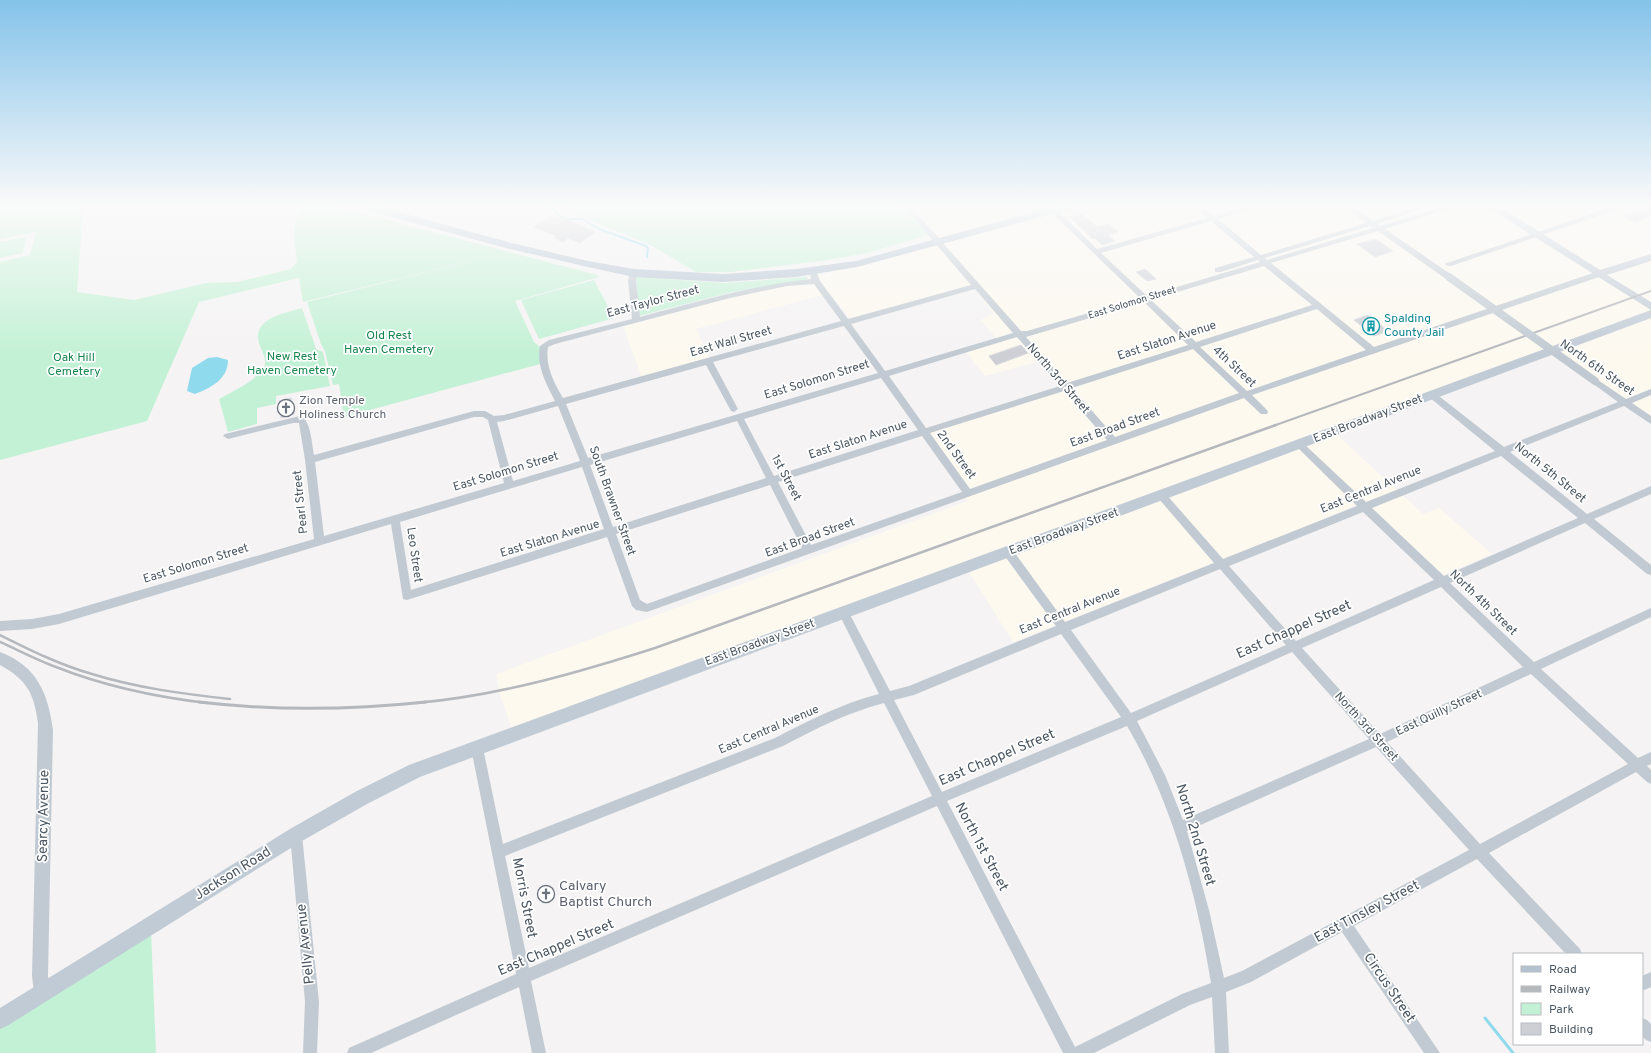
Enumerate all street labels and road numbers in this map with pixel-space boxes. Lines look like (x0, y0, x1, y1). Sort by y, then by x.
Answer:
street label: East Taylor Street (605, 282, 701, 322)
street label: East Solomon Street (1087, 283, 1178, 323)
street label: East Slaton Avenue (1116, 317, 1218, 365)
street label: East Wall Street (688, 323, 774, 361)
street label: North 6th Street (1556, 336, 1638, 400)
street label: North 3rd Street (1023, 341, 1093, 417)
street label: 4th Street (1209, 343, 1259, 391)
street label: East Solomon Street (762, 356, 872, 404)
street label: East Broadway Street (1311, 391, 1425, 447)
street label: East Broad Street (1068, 404, 1162, 452)
street label: East Slaton Avenue (807, 416, 909, 464)
street label: 2nd Street (933, 427, 979, 483)
street label: North 5th Street (1511, 439, 1589, 507)
street label: South Brawner Street (585, 444, 639, 558)
street label: East Solomon Street (451, 448, 561, 496)
street label: 1st Street (767, 452, 805, 504)
street label: East Central Avenue (1318, 462, 1424, 518)
street label: Pearl Street (290, 469, 312, 535)
street label: East Broadway Street (1007, 505, 1121, 559)
street label: East Broad Street (763, 514, 857, 562)
street label: East Slaton Avenue (498, 516, 602, 562)
street label: Leo Street (402, 526, 426, 584)
street label: East Solomon Street (141, 540, 251, 588)
street label: North 4th Street (1446, 567, 1520, 639)
street label: East Central Avenue (1017, 583, 1123, 639)
street label: East Chappel Street (1234, 597, 1354, 663)
street label: East Broadway Street (703, 616, 817, 670)
street label: East Quilly Street (1393, 686, 1485, 740)
street label: North 3rd Street (1331, 689, 1401, 765)
street label: East Central Avenue (716, 702, 822, 758)
street label: East Chappel Street (936, 726, 1058, 790)
street label: Searcy Avenue (35, 770, 53, 862)
street label: North 2nd Street (1171, 782, 1219, 888)
street label: North 1st Street (950, 800, 1012, 894)
street label: Jackson Road (192, 844, 274, 904)
street label: Morris Street (508, 856, 540, 940)
street label: East Tinsley Street (1312, 877, 1422, 947)
street label: Pelly Avenue (293, 903, 319, 985)
street label: East Chappel Street (495, 916, 617, 980)
street label: Circus Street (1359, 950, 1419, 1026)

